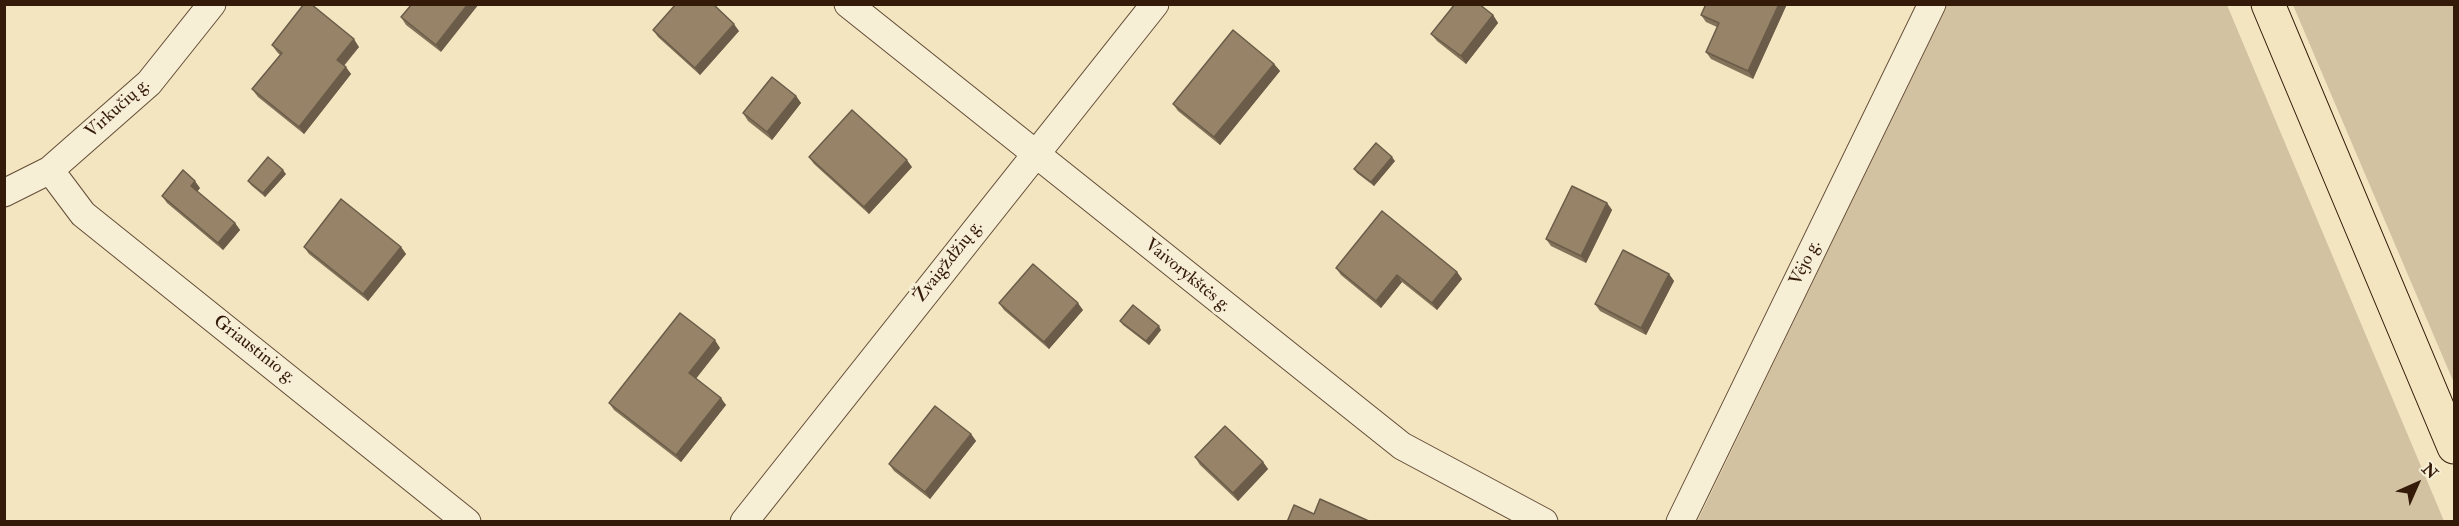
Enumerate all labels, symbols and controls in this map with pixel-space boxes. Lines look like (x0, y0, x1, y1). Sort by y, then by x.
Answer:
street label: Virkučių g. (81, 74, 155, 144)
street label: Žvaigždžių g. (910, 217, 988, 307)
street label: Vaivorykštės g. (1140, 235, 1234, 317)
street label: Vėjo g. (1786, 237, 1826, 289)
street label: Griaustinio g. (208, 311, 300, 389)
north arrow (2387, 454, 2447, 514)
text: N (2418, 459, 2442, 483)

